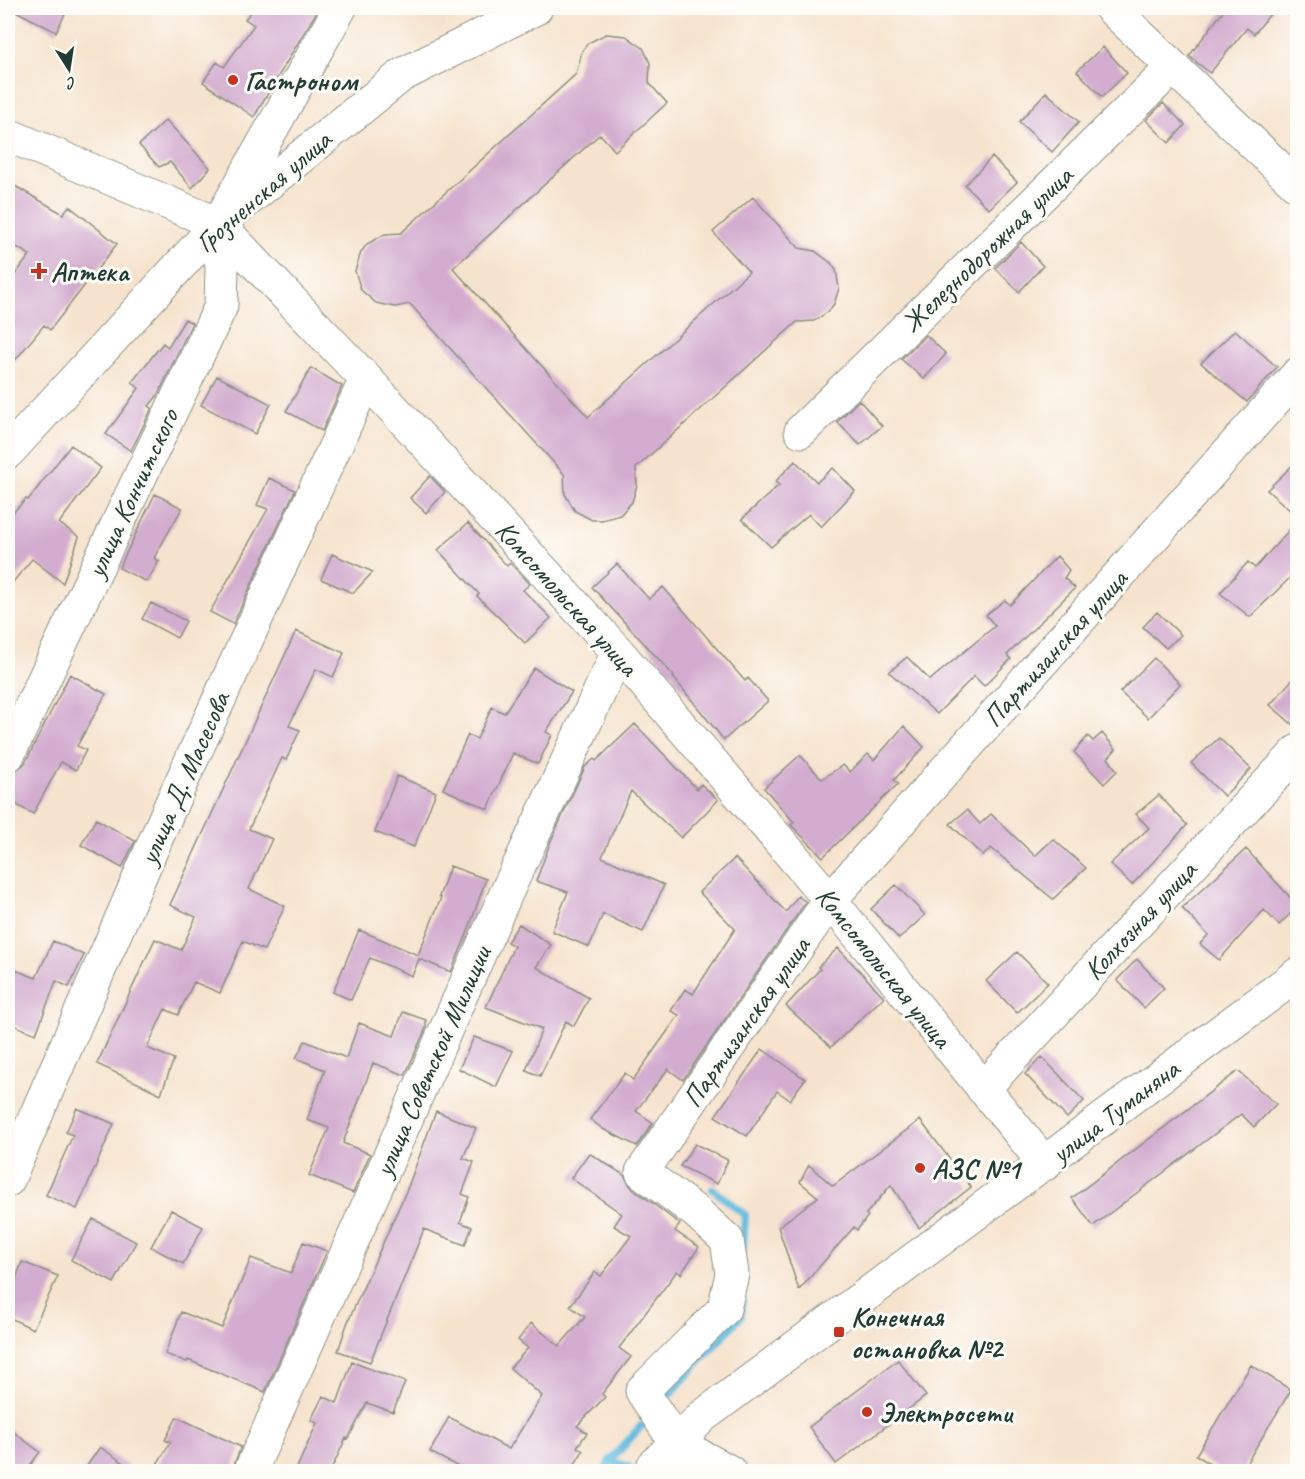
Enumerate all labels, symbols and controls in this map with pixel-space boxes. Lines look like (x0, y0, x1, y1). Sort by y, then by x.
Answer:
north arrow (39, 39, 99, 99)
place label: Гастроном (245, 63, 360, 98)
text: С (64, 72, 78, 94)
marker: Гастроном (226, 73, 240, 87)
street label: Грозненская улица (188, 121, 340, 260)
street label: Железнодорожная улица (894, 157, 1081, 340)
place label: Аптека (51, 254, 130, 289)
marker: Аптека (32, 264, 46, 278)
street label: улица Кончитского (77, 401, 187, 585)
street label: Комсомольская улица (488, 513, 647, 684)
street label: Партизанская улица (975, 561, 1136, 734)
street label: улица Д. Масесова (130, 685, 238, 871)
street label: Колхозная улица (1076, 852, 1205, 987)
street label: Комсомольская улица (808, 879, 961, 1056)
street label: Партизанская улица (674, 929, 819, 1114)
street label: улица Советской Милиции (365, 939, 499, 1183)
street label: улица Туманяна (1042, 1050, 1188, 1172)
place label: АЗС №1 (932, 1151, 1023, 1186)
marker: АЗС №1 (913, 1161, 927, 1175)
place label: Конечная остановка №2 (851, 1299, 1005, 1366)
marker: Конечная остановка №2 (832, 1325, 846, 1339)
place label: Электросети (879, 1395, 1014, 1430)
marker: Электросети (860, 1405, 874, 1419)

